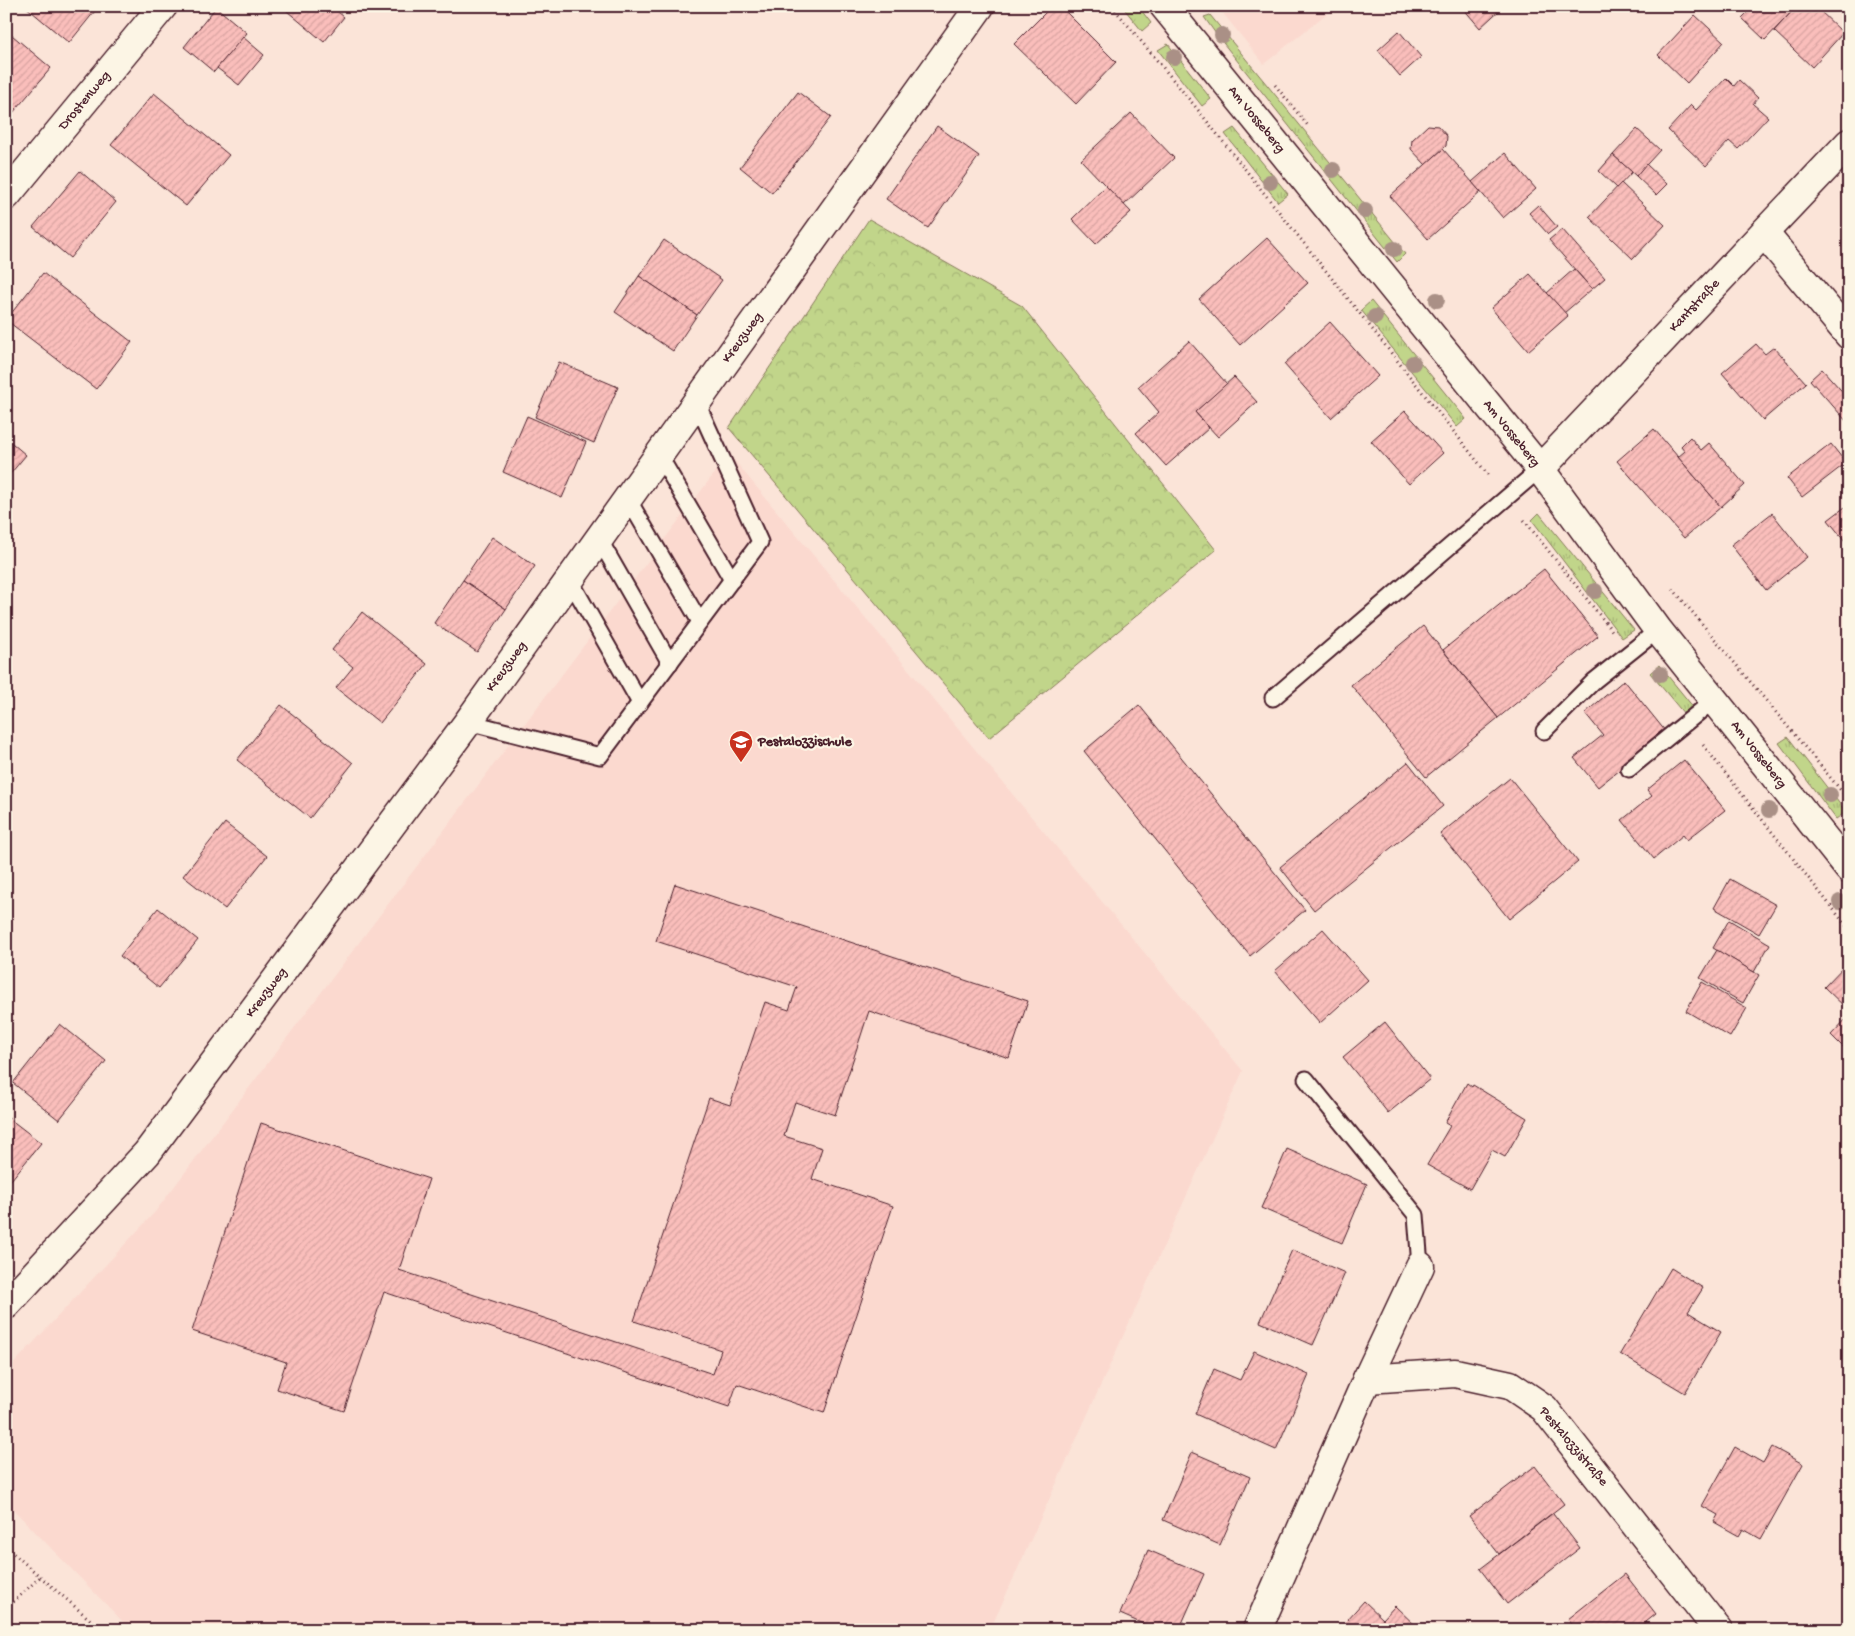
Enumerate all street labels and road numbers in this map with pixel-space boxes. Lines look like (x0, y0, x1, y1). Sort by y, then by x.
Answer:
street label: Drostenweg (55, 68, 115, 135)
street label: Am Vosseberg (1224, 83, 1288, 157)
street label: Kantstraße (1666, 275, 1725, 336)
street label: Kreuzweg (719, 309, 767, 367)
street label: Am Vosseberg (1479, 397, 1543, 471)
street label: Kreuzweg (483, 638, 531, 696)
street label: Am Vosseberg (1726, 718, 1790, 792)
street label: Kreuzweg (243, 964, 291, 1022)
street label: Pestalozzistraße (1534, 1403, 1612, 1491)

